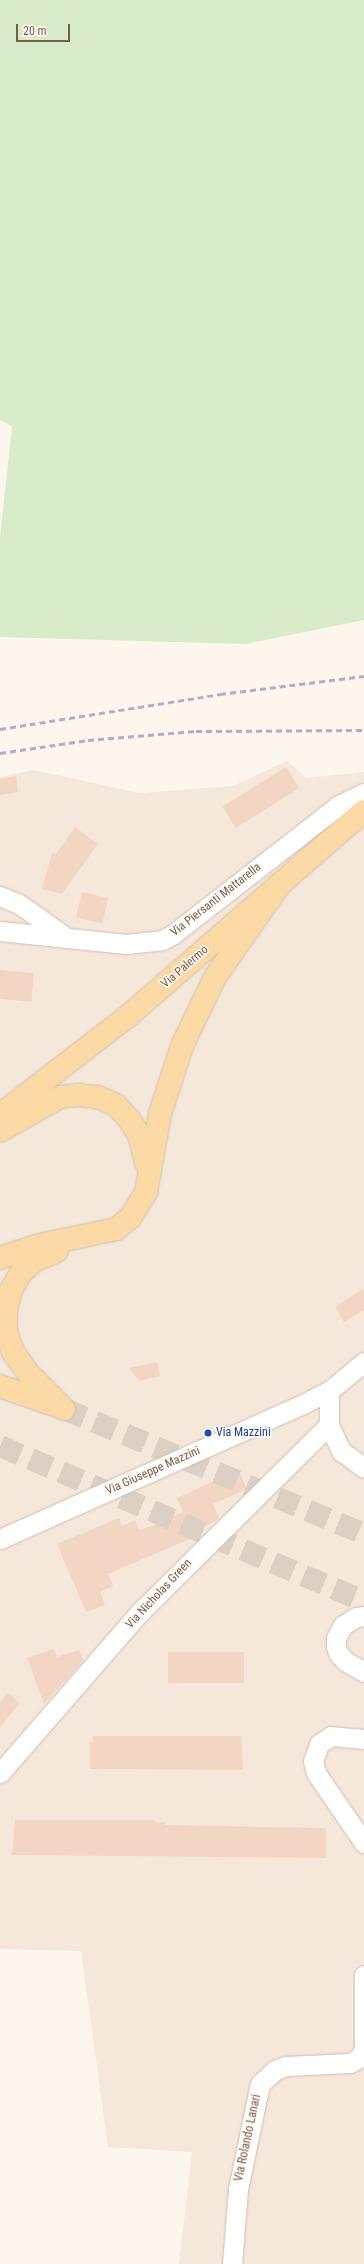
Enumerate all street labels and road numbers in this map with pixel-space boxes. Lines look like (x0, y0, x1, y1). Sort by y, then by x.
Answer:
street label: Via Piersanti Mattarella (168, 860, 264, 940)
street label: Via Palermo (159, 943, 211, 991)
street label: Via Giuseppe Mazzini (104, 1444, 202, 1498)
street label: Via Nicholas Green (123, 1556, 195, 1632)
street label: Via Rolando Lanari (232, 2093, 264, 2183)

